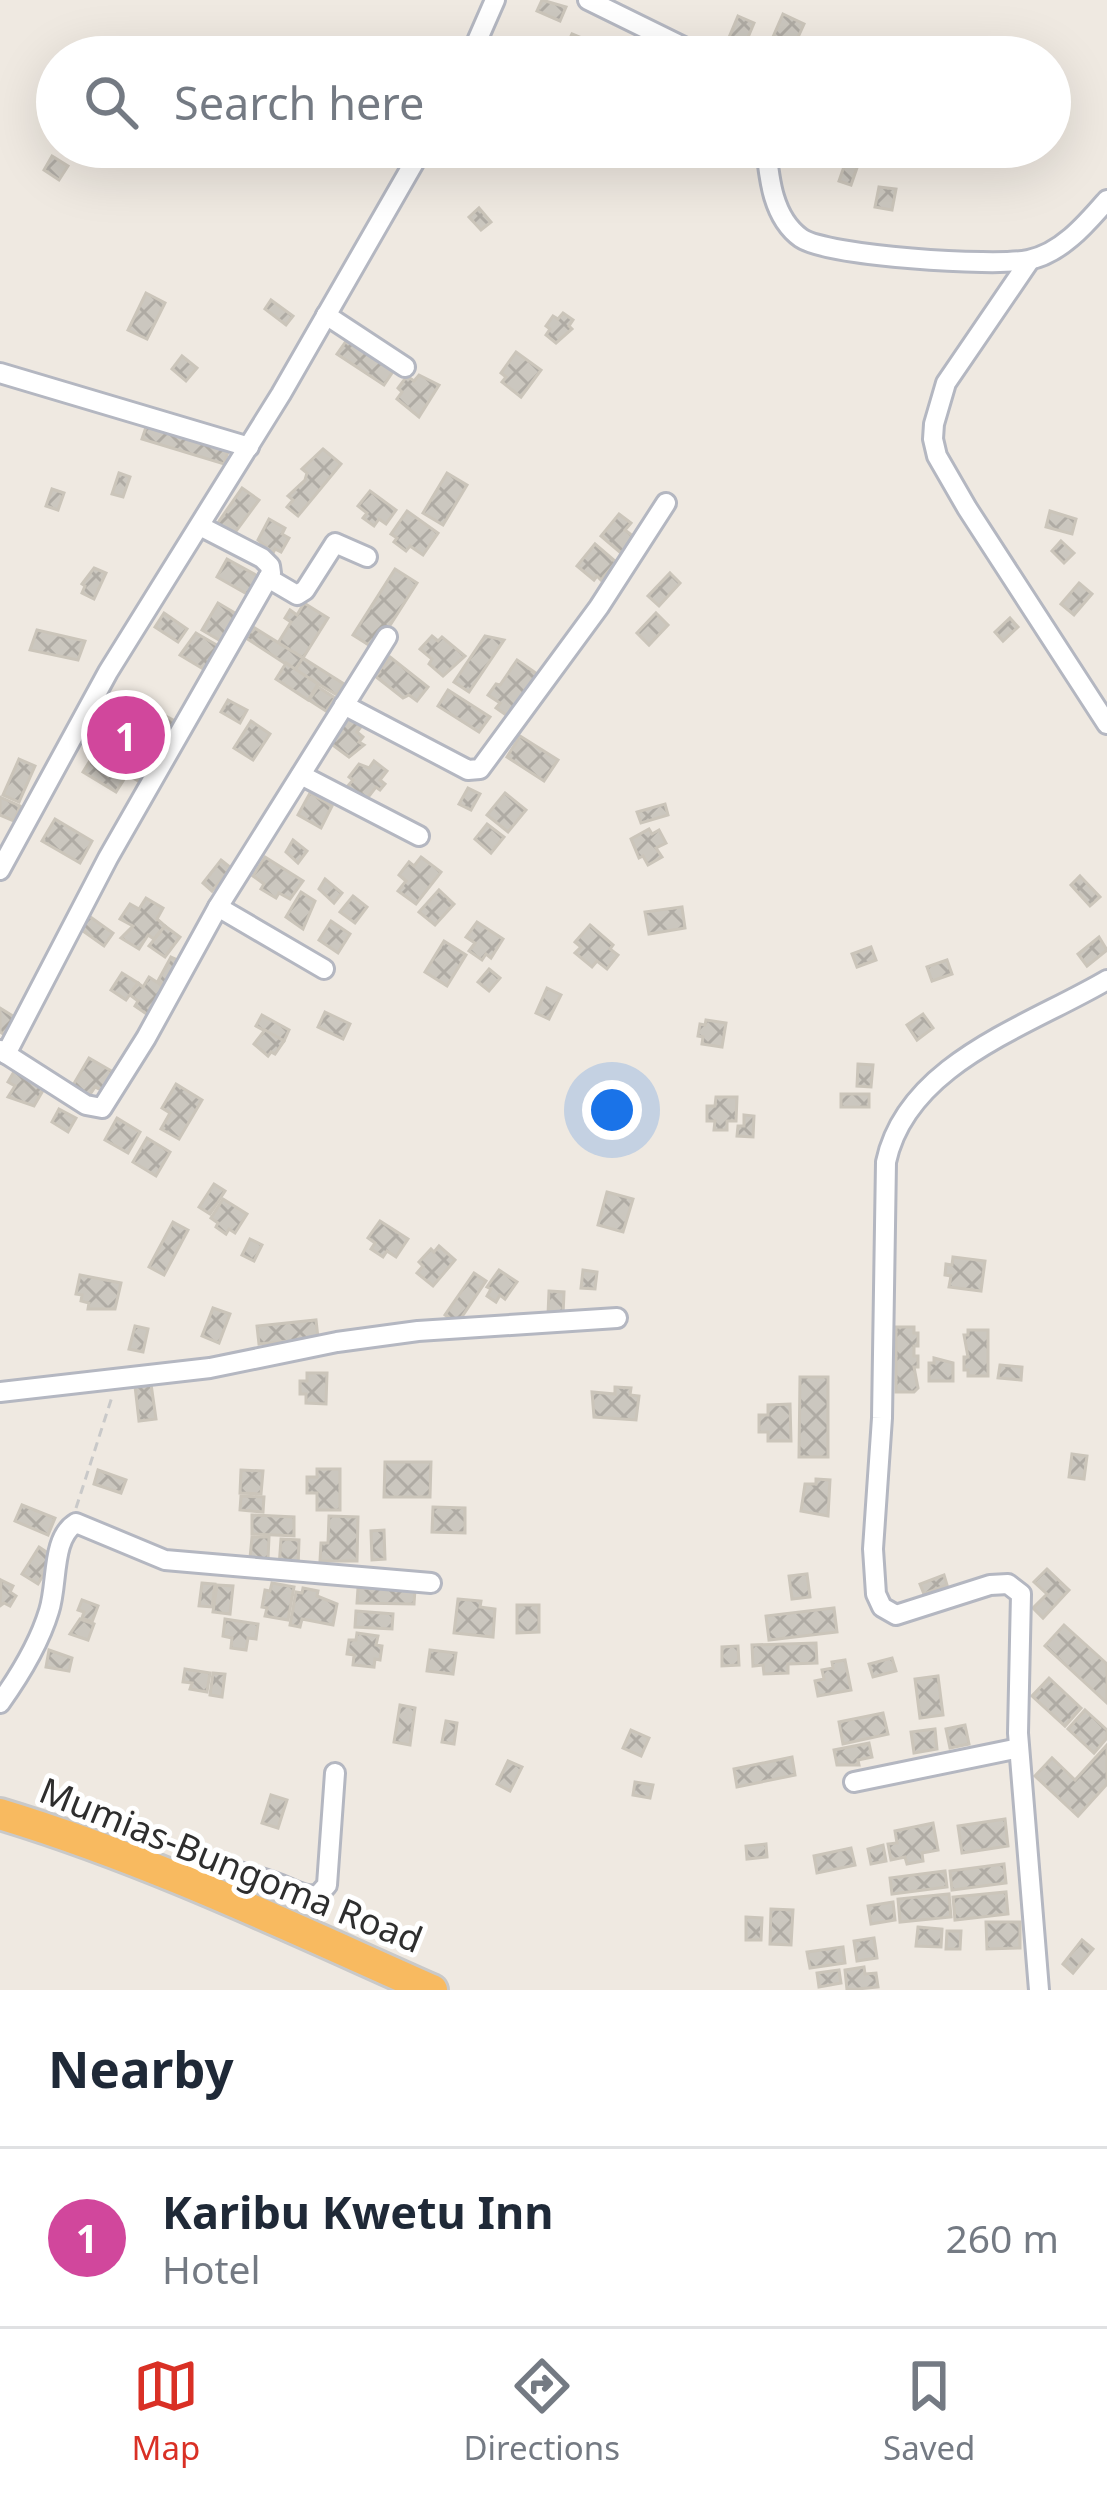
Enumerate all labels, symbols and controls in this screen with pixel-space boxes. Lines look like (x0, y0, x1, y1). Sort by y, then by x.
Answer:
search box (36, 36, 1071, 168)
icon: search (78, 69, 144, 135)
text: Search here (174, 72, 424, 133)
pin: 1 (87, 690, 165, 780)
your location (582, 1080, 642, 1140)
street label: Mumias-Bungoma Road (33, 1765, 430, 1964)
text: Nearby (48, 2033, 234, 2103)
text: Karibu Kwetu Inn (162, 2181, 554, 2242)
text: 1 (76, 2211, 98, 2264)
text: 260 m (945, 2211, 1059, 2264)
text: Hotel (162, 2242, 261, 2295)
tab: Map (132, 2353, 200, 2470)
tab: Directions (463, 2353, 620, 2470)
tab: Saved (883, 2353, 975, 2470)

